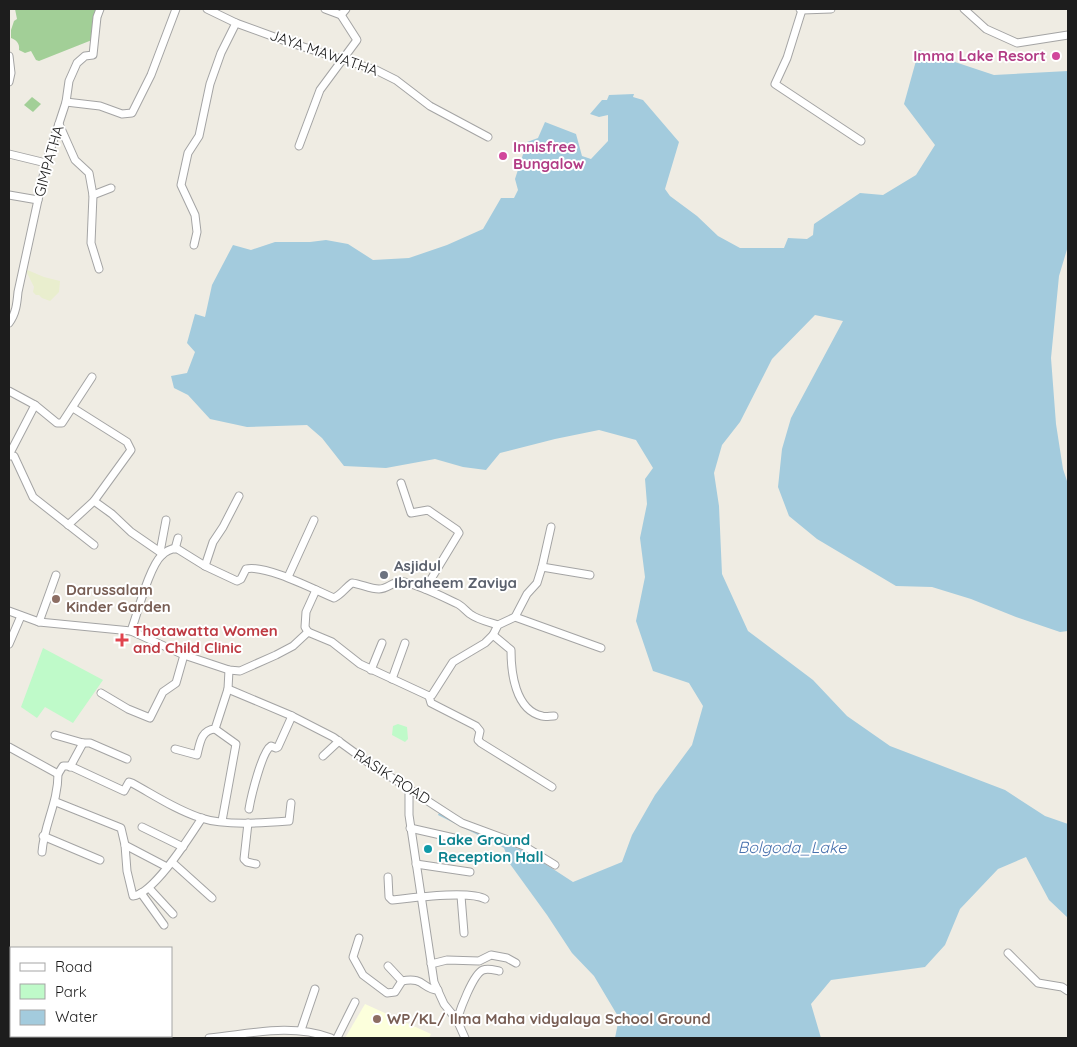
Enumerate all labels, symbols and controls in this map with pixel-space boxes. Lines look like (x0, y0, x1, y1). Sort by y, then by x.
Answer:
street label: JAYA MAWATHA (267, 25, 381, 80)
place label: Imma Lake Resort (913, 46, 1046, 65)
marker: Imma Lake Resort (1050, 50, 1062, 62)
street label: GIMPATHA (29, 123, 68, 199)
place label: Innisfree Bungalow (513, 137, 585, 173)
marker: Innisfree Bungalow (497, 150, 509, 162)
place label: Asjidul Ibraheem Zaviya (394, 556, 517, 592)
marker: Asjidul Ibraheem Zaviya (378, 569, 390, 581)
place label: Darussalam Kinder Garden (66, 580, 171, 616)
marker: Darussalam Kinder Garden (50, 593, 62, 605)
place label: Thotawatta Women and Child Clinic (133, 621, 278, 657)
marker: Thotawatta Women and Child Clinic (115, 633, 129, 647)
street label: RASIK ROAD (350, 745, 435, 809)
place label: Lake Ground Reception Hall (438, 830, 544, 866)
water label: Bolgoda_Lake (738, 837, 847, 857)
marker: Lake Ground Reception Hall (422, 843, 434, 855)
legend (10, 947, 172, 1037)
text: Road (55, 957, 92, 976)
text: Park (55, 982, 87, 1001)
text: Water (55, 1007, 98, 1026)
place label: WP/KL/ Ilma Maha vidyalaya School Ground (387, 1009, 711, 1028)
marker: WP/KL/ Ilma Maha vidyalaya School Ground (371, 1013, 383, 1025)

